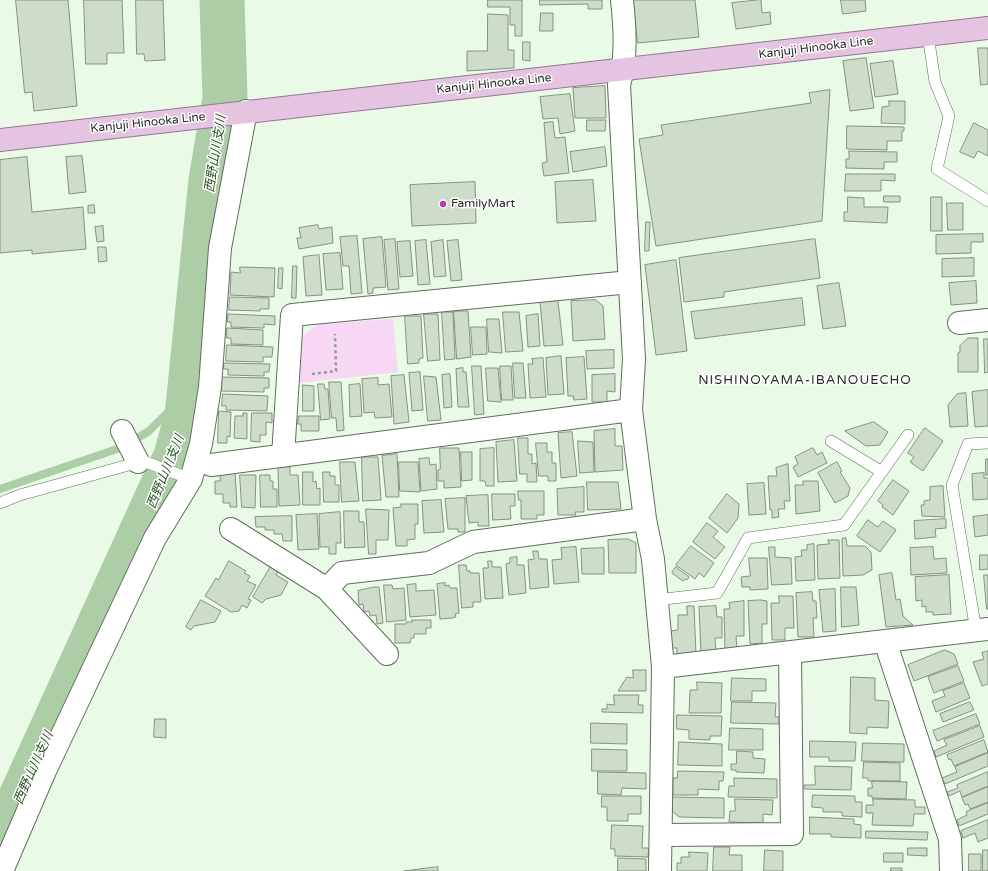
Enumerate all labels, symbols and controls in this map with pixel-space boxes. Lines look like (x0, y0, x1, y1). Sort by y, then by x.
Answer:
street label: Kanjuji Hinooka Line (758, 34, 874, 62)
street label: Kanjuji Hinooka Line (436, 71, 552, 97)
street label: Kanjuji Hinooka Line (90, 110, 206, 136)
water label: 西野山川支川 (202, 114, 230, 194)
place label: FamilyMart (451, 197, 515, 211)
marker: FamilyMart (438, 199, 448, 209)
district label: NISHINOYAMA-IBANOUECHO (698, 373, 912, 389)
water label: 西野山川支川 (144, 433, 188, 511)
water label: 西野山川支川 (11, 729, 57, 807)

